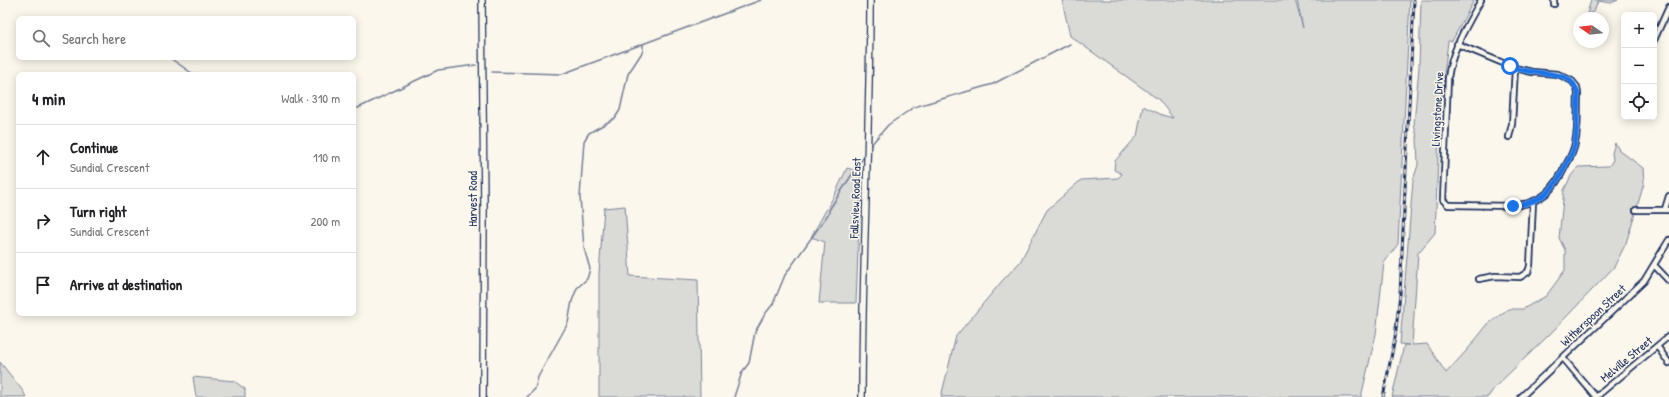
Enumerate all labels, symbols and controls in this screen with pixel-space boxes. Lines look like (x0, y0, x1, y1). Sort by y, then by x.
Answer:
north arrow (1573, 12, 1609, 48)
map controls (1621, 12, 1657, 120)
button: + (1621, 12, 1657, 48)
search box (16, 16, 356, 60)
icon: search (30, 27, 52, 49)
text: Search here (62, 28, 126, 49)
button: − (1621, 48, 1657, 84)
route start (1501, 57, 1519, 75)
street label: Livingstone Drive (1427, 71, 1447, 147)
button: locate (1621, 84, 1657, 120)
text: 4 min (32, 87, 65, 110)
text: Walk · 310 m (281, 89, 340, 107)
text: Continue (70, 137, 118, 158)
icon: ahead (32, 146, 54, 168)
text: 110 m (313, 148, 340, 166)
street label: Fallsview Road East (845, 156, 865, 240)
text: Sundial Crescent (70, 158, 149, 176)
street label: Harvest Road (464, 171, 481, 227)
route end (1504, 197, 1522, 215)
text: Turn right (70, 201, 126, 222)
icon: right (32, 210, 54, 232)
text: 200 m (310, 212, 340, 230)
text: Sundial Crescent (70, 222, 149, 240)
icon: arrive (32, 274, 54, 296)
text: Arrive at destination (70, 274, 182, 295)
street label: Witherspoon Street (1556, 279, 1630, 350)
street label: Melville Street (1596, 332, 1656, 386)

